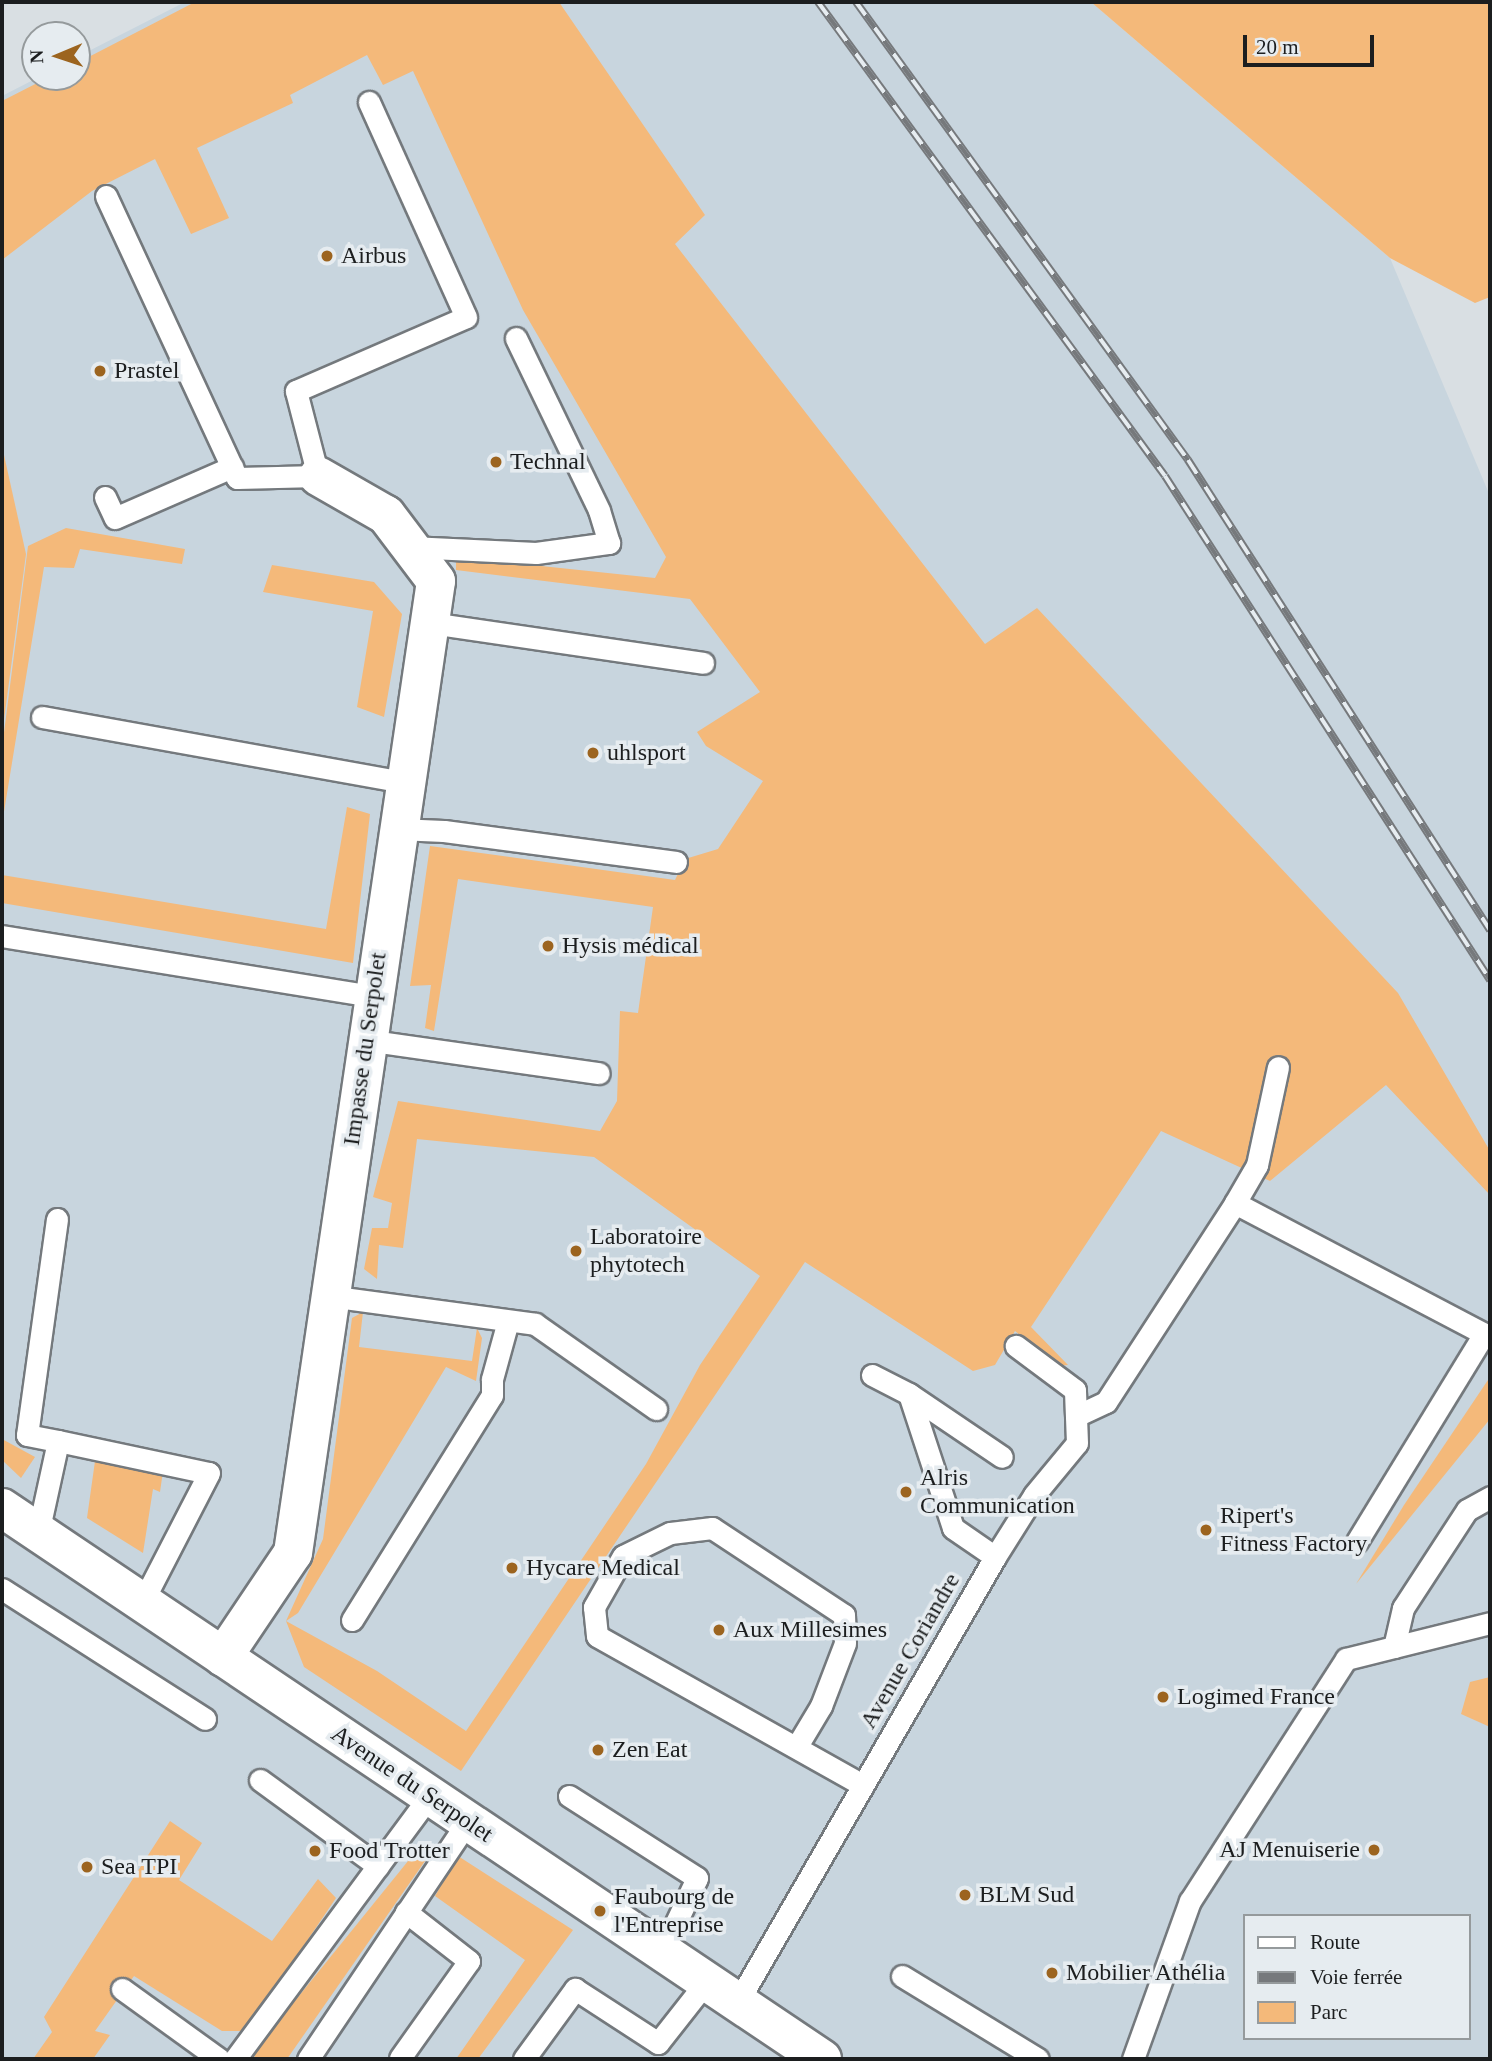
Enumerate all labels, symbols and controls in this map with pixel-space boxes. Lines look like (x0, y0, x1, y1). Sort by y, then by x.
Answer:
north arrow (21, 21, 91, 91)
scale bar (1247, 21, 1378, 65)
text: 20 m (1256, 35, 1299, 59)
text: N (26, 49, 47, 64)
place label: Airbus (341, 242, 406, 270)
marker: Airbus (319, 248, 335, 264)
place label: Prastel (114, 357, 179, 385)
marker: Prastel (92, 363, 108, 379)
place label: Technal (510, 448, 586, 476)
marker: Technal (488, 454, 504, 470)
place label: uhlsport (607, 739, 686, 767)
marker: uhlsport (585, 745, 601, 761)
place label: Hysis médical (562, 932, 699, 960)
marker: Hysis médical (540, 938, 556, 954)
street label: Impasse du Serpolet (337, 951, 393, 1147)
place label: Laboratoire phytotech (590, 1223, 702, 1279)
marker: Laboratoire phytotech (568, 1243, 584, 1259)
place label: Alris Communication (920, 1464, 1075, 1520)
marker: Alris Communication (898, 1484, 914, 1500)
place label: Ripert's Fitness Factory (1220, 1502, 1367, 1558)
marker: Ripert's Fitness Factory (1198, 1522, 1214, 1538)
place label: Hycare Medical (526, 1554, 680, 1582)
marker: Hycare Medical (504, 1560, 520, 1576)
street label: Avenue Coriandre (854, 1568, 966, 1734)
place label: Aux Millesimes (733, 1616, 887, 1644)
marker: Aux Millesimes (711, 1622, 727, 1638)
place label: Logimed France (1177, 1683, 1335, 1711)
marker: Logimed France (1155, 1689, 1171, 1705)
street label: Avenue du Serpolet (326, 1719, 498, 1849)
place label: Zen Eat (612, 1736, 687, 1764)
marker: Zen Eat (590, 1742, 606, 1758)
place label: AJ Menuiserie (1219, 1836, 1360, 1864)
place label: Food Trotter (329, 1837, 450, 1865)
marker: AJ Menuiserie (1366, 1842, 1382, 1858)
marker: Food Trotter (307, 1843, 323, 1859)
place label: Sea TPI (101, 1853, 178, 1881)
marker: Sea TPI (79, 1859, 95, 1875)
place label: BLM Sud (979, 1881, 1074, 1909)
place label: Faubourg de l'Entreprise (614, 1883, 734, 1939)
marker: BLM Sud (957, 1887, 973, 1903)
marker: Faubourg de l'Entreprise (592, 1903, 608, 1919)
legend (1244, 1914, 1471, 2040)
text: Route (1310, 1930, 1360, 1954)
place label: Mobilier Athélia (1066, 1959, 1227, 1987)
marker: Mobilier Athélia (1044, 1965, 1060, 1981)
text: Voie ferrée (1310, 1965, 1402, 1989)
text: Parc (1310, 2000, 1347, 2024)

